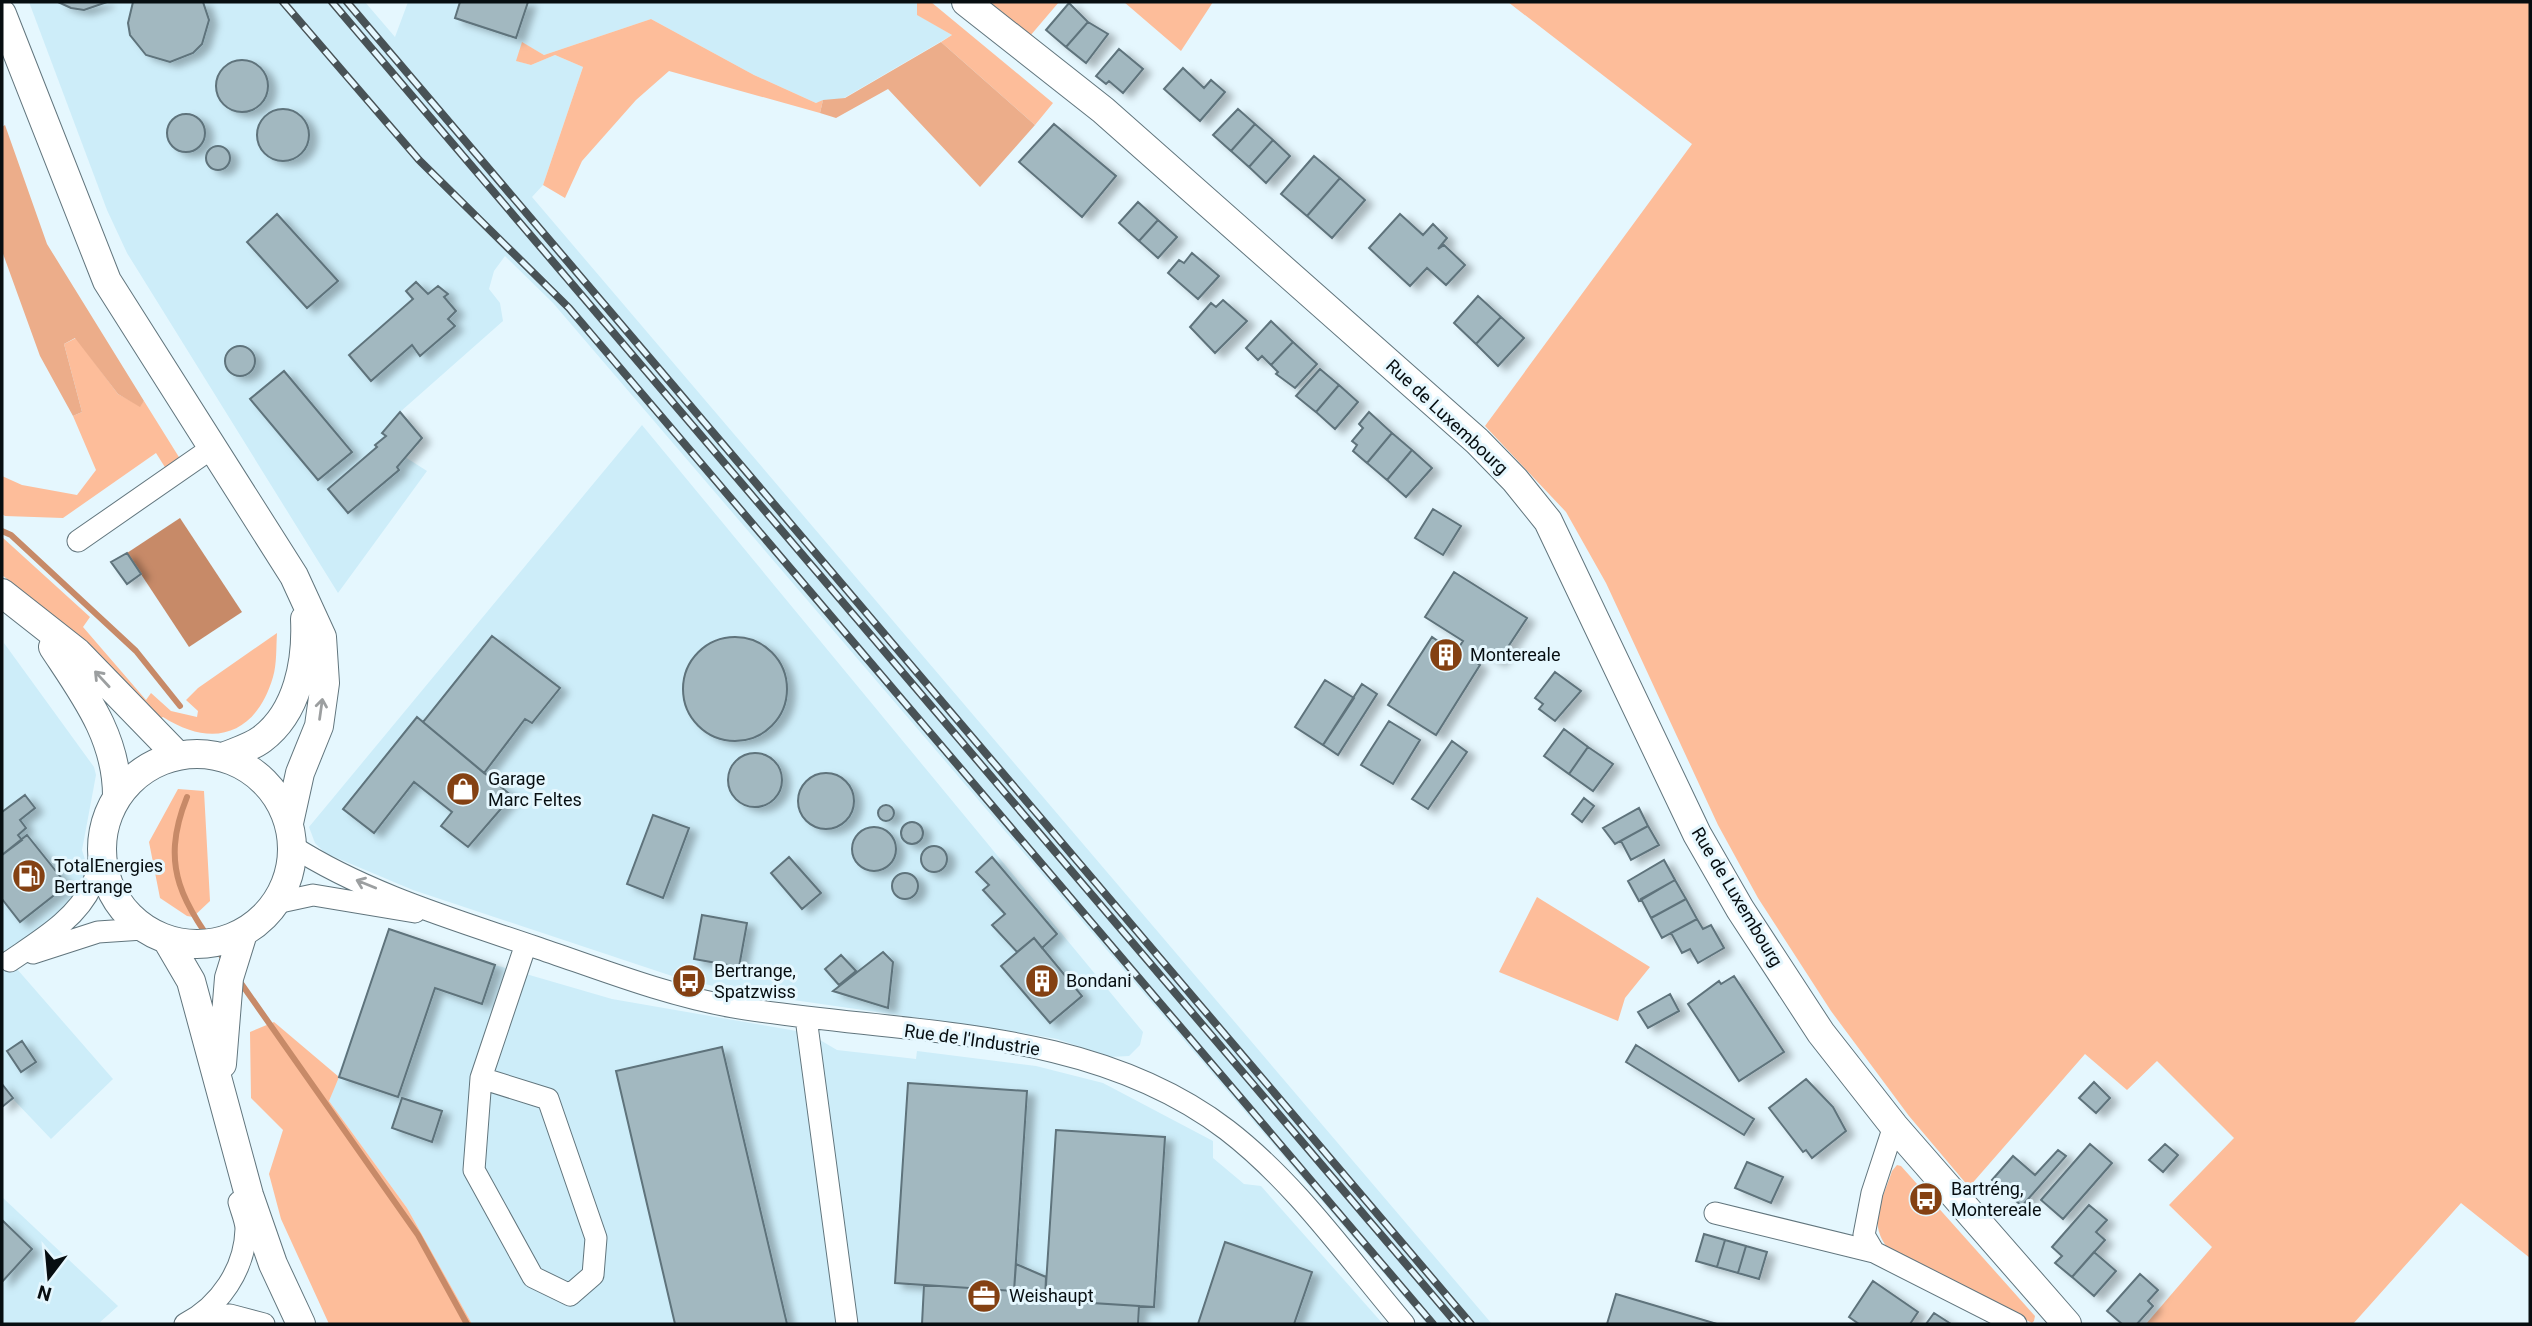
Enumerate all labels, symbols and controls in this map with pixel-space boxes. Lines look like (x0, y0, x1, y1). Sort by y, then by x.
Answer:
street label: Rue de Luxembourg (1382, 355, 1513, 478)
building icon: Montereale (1427, 636, 1465, 674)
place label: Montereale (1470, 644, 1561, 665)
one-way arrow (94, 670, 110, 688)
one-way arrow (315, 698, 328, 721)
place label: Garage Marc Feltes (488, 768, 582, 810)
shop icon: Garage Marc Feltes (444, 770, 482, 808)
street label: Rue de Luxembourg (1688, 823, 1787, 970)
place label: TotalEnergies Bertrange (54, 855, 163, 897)
fuel station icon: TotalEnergies Bertrange (10, 857, 48, 895)
one-way arrow (355, 876, 377, 889)
place label: Bertrange, Spatzwiss (714, 960, 796, 1002)
bus stop icon: Bertrange, Spatzwiss (670, 962, 708, 1000)
building icon: Bondani (1023, 962, 1061, 1000)
place label: Bondani (1066, 970, 1132, 991)
street label: Rue de l'Industrie (903, 1020, 1041, 1059)
place label: Bartréng, Montereale (1951, 1178, 2042, 1220)
bus stop icon: Bartréng, Montereale (1907, 1180, 1945, 1218)
north arrow (14, 1242, 84, 1312)
office icon: Weishaupt (965, 1277, 1003, 1315)
text: N (35, 1280, 54, 1306)
place label: Weishaupt (1009, 1285, 1094, 1306)

